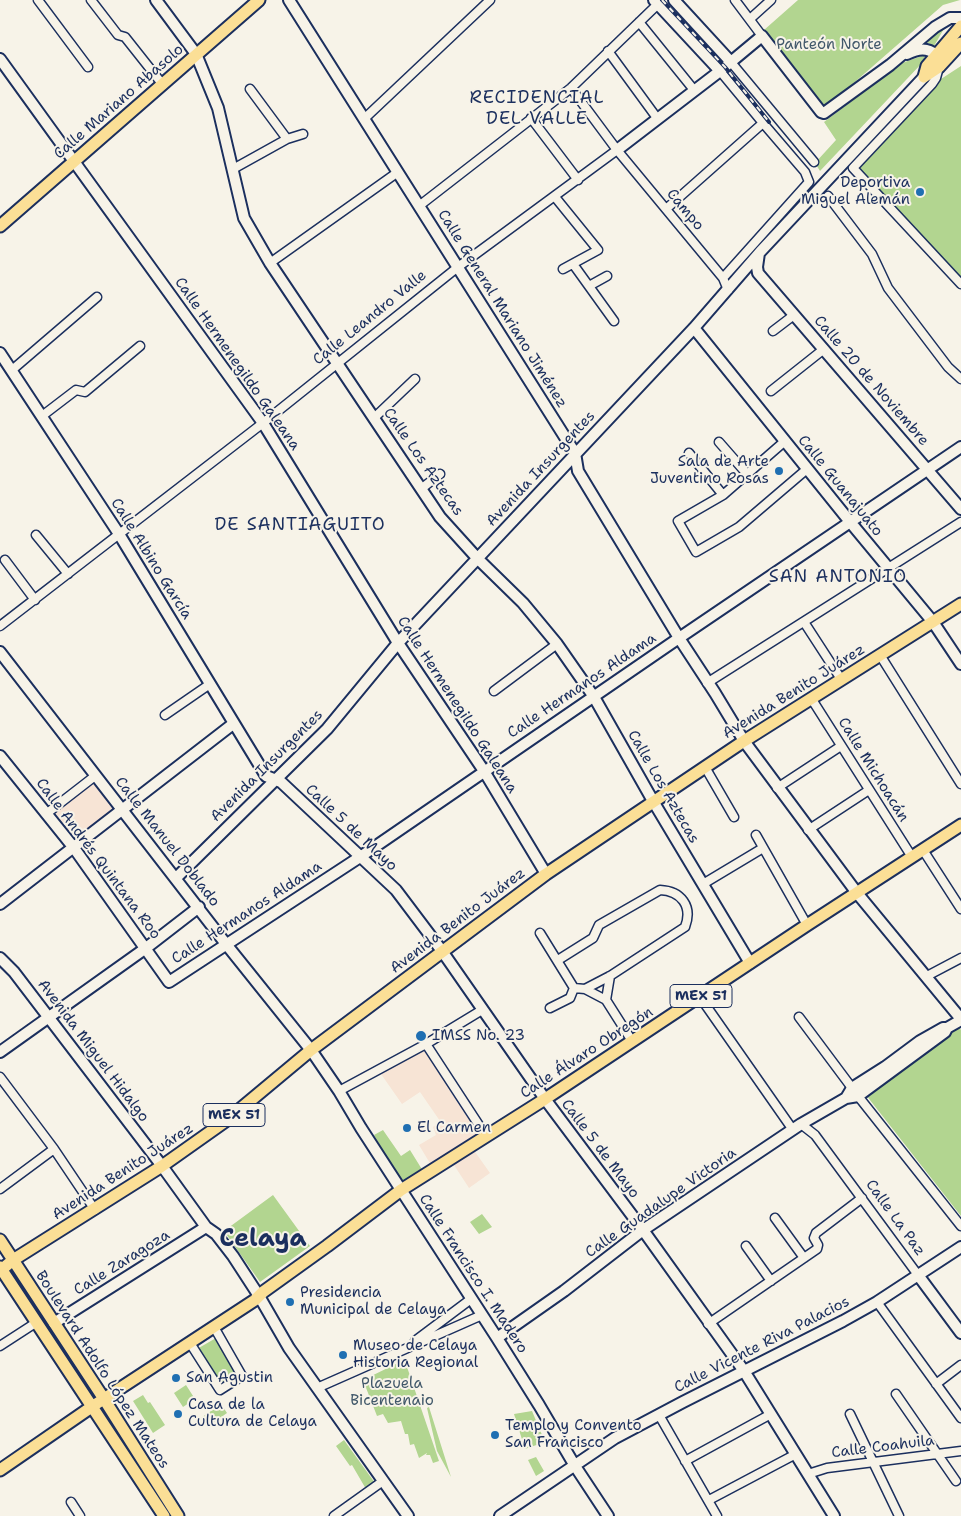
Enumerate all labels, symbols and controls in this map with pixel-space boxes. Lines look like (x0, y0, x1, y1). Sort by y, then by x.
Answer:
park label: Panteón Norte (776, 36, 882, 54)
street label: Calle Mariano Abasolo (50, 41, 188, 163)
district label: RECIDENCIAL DEL VALLE (468, 87, 606, 130)
place label: Deportiva Miguel Alemán (801, 174, 910, 209)
street label: Campo (662, 186, 708, 234)
marker: Deportiva Miguel Alemán (914, 186, 926, 198)
street label: Calle General Mariano Jiménez (433, 207, 571, 411)
street label: Calle Leandro Valle (310, 267, 430, 369)
street label: Calle Hermenegildo Galeana (170, 274, 304, 454)
street label: Calle 20 de Noviembre (810, 312, 932, 450)
street label: Calle Los Aztecas (379, 405, 467, 519)
street label: Avenida Insurgentes (483, 408, 599, 530)
street label: Calle Guanajuato (794, 432, 886, 540)
place label: Sala de Arte Juventino Rosas (650, 453, 769, 488)
marker: Sala de Arte Juventino Rosas (773, 465, 785, 477)
street label: Calle Albino García (106, 495, 196, 623)
district label: DE SANTIAGUITO (213, 514, 387, 536)
district label: SAN ANTONIO (767, 566, 909, 588)
street label: Calle Hermenegildo Galeana (393, 613, 521, 797)
street label: Calle Hermanos Aldama (504, 630, 660, 742)
street label: Avenida Benito Juárez (720, 641, 868, 743)
street label: Avenida Insurgentes (207, 706, 327, 826)
street label: Calle Michoacán (834, 715, 912, 825)
street label: Calle Los Aztecas (623, 727, 703, 847)
street label: Calle Manuel Doblado (111, 774, 223, 910)
street label: Calle Andrés Quintana Roo (32, 775, 164, 943)
street label: Calle 5 de Mayo (301, 781, 401, 875)
street label: Calle Hermanos Aldama (169, 858, 325, 968)
street label: Avenida Benito Juárez (387, 864, 529, 978)
street label: Avenida Miguel Hidalgo (33, 976, 153, 1126)
road number: MEX 51 (670, 984, 732, 1008)
street label: Calle Álvaro Obregón (517, 1003, 657, 1103)
place label: IMSS No. 23 (432, 1027, 525, 1045)
marker: IMSS No. 23 (414, 1029, 428, 1043)
street label: Calle 5 de Mayo (557, 1096, 643, 1202)
road number: MEX 51 (203, 1104, 265, 1126)
place label: El Carmen (417, 1119, 491, 1137)
street label: Avenida Benito Juárez (49, 1120, 197, 1224)
marker: El Carmen (401, 1122, 413, 1134)
street label: Calle Guadalupe Victoria (582, 1144, 740, 1262)
street label: Calle La Paz (861, 1177, 929, 1259)
street label: Calle Francisco I. Madero (415, 1191, 531, 1357)
district label: Celaya (219, 1224, 307, 1254)
street label: Calle Zaragoza (71, 1226, 173, 1300)
street label: Boulevard Adolfo López Mateos (31, 1268, 173, 1472)
place label: Presidencia Municipal de Celaya (300, 1284, 446, 1319)
street label: Calle Vicente Riva Palacios (671, 1293, 853, 1397)
marker: Presidencia Municipal de Celaya (284, 1296, 296, 1308)
place label: Museo de Celaya Historia Regional (353, 1337, 478, 1372)
marker: Museo de Celaya Historia Regional (337, 1349, 349, 1361)
place label: San Agustin (186, 1369, 273, 1387)
marker: San Agustin (170, 1372, 182, 1384)
park label: Plazuela Bicentenaio (350, 1375, 434, 1410)
place label: Casa de la Cultura de Celaya (188, 1396, 317, 1431)
marker: Casa de la Cultura de Celaya (172, 1408, 184, 1420)
place label: Templo y Convento San Francisco (505, 1417, 641, 1452)
marker: Templo y Convento San Francisco (489, 1429, 501, 1441)
street label: Calle Coahuila (831, 1432, 935, 1462)

